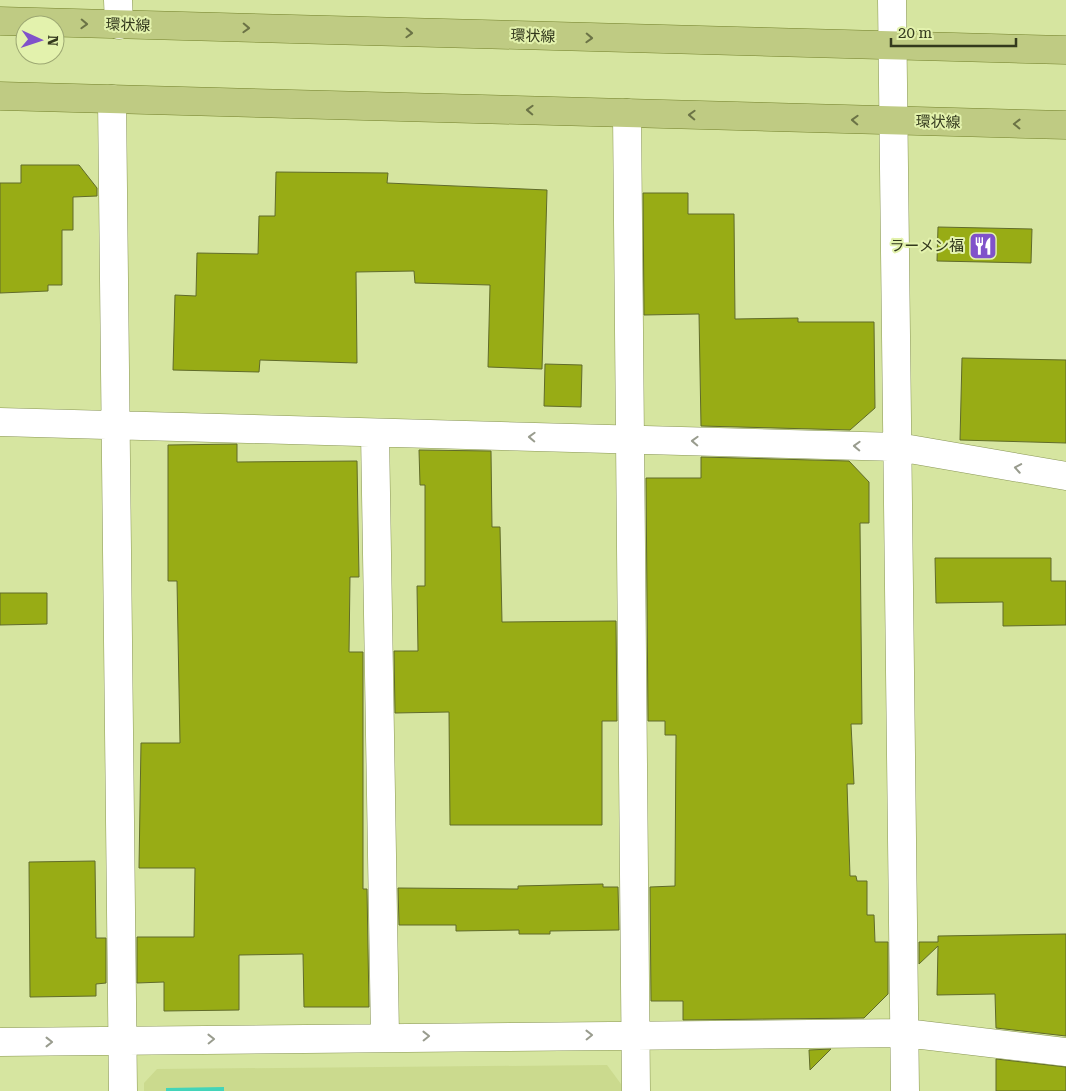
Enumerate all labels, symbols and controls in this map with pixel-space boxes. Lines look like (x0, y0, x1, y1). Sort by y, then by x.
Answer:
north arrow (15, 15, 65, 65)
street label: 環状線 (105, 15, 151, 35)
scale bar (891, 15, 1016, 47)
one-way arrow (80, 18, 88, 29)
one-way arrow (242, 23, 250, 33)
text: 20 m (898, 24, 933, 42)
street label: 環状線 (510, 26, 556, 46)
one-way arrow (405, 27, 413, 38)
one-way arrow (585, 32, 593, 43)
text: N (45, 35, 61, 47)
one-way arrow (526, 105, 534, 115)
one-way arrow (688, 109, 696, 120)
street label: 環状線 (915, 113, 961, 131)
one-way arrow (851, 115, 858, 125)
one-way arrow (1013, 118, 1021, 129)
restaurant icon: ラーメン福 (968, 231, 998, 261)
place label: ラーメン福 (890, 237, 964, 255)
one-way arrow (528, 432, 536, 442)
one-way arrow (691, 436, 699, 447)
one-way arrow (853, 440, 861, 451)
one-way arrow (1014, 463, 1022, 473)
one-way arrow (585, 1030, 593, 1040)
one-way arrow (422, 1031, 430, 1041)
one-way arrow (207, 1034, 215, 1045)
one-way arrow (45, 1036, 53, 1047)

